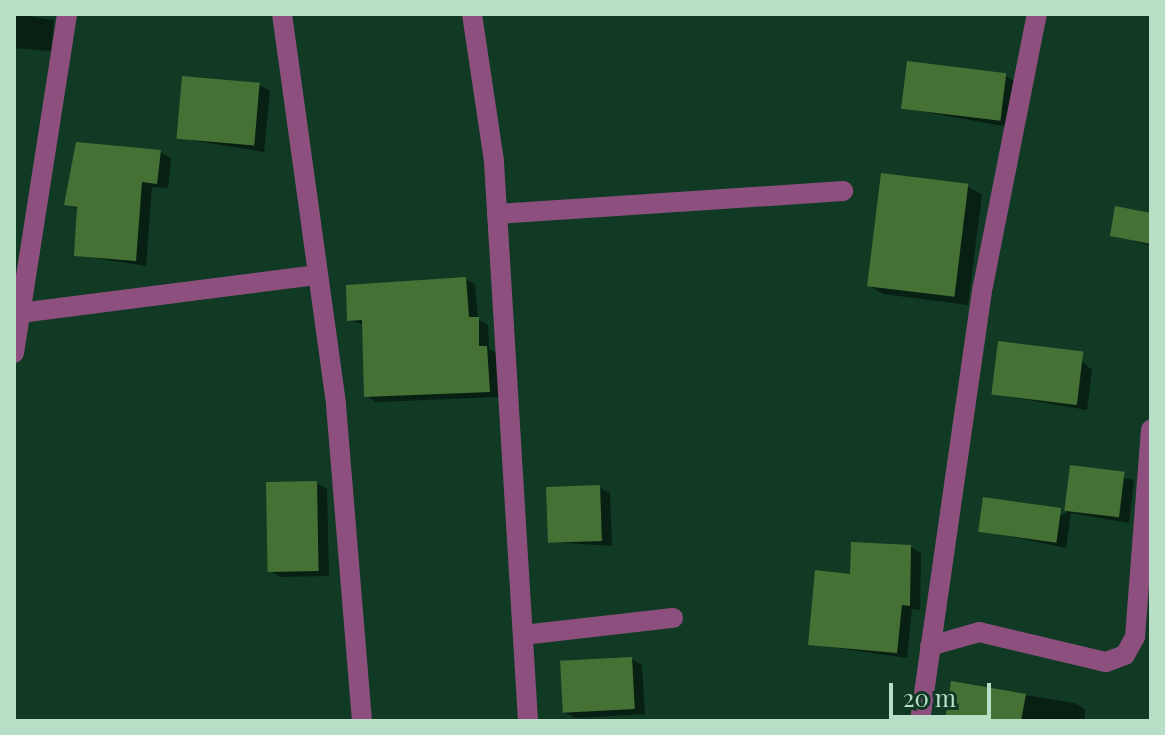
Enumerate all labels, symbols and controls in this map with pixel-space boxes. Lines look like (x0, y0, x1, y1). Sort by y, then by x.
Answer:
scale bar (893, 667, 995, 717)
text: 20 m (903, 681, 956, 713)

